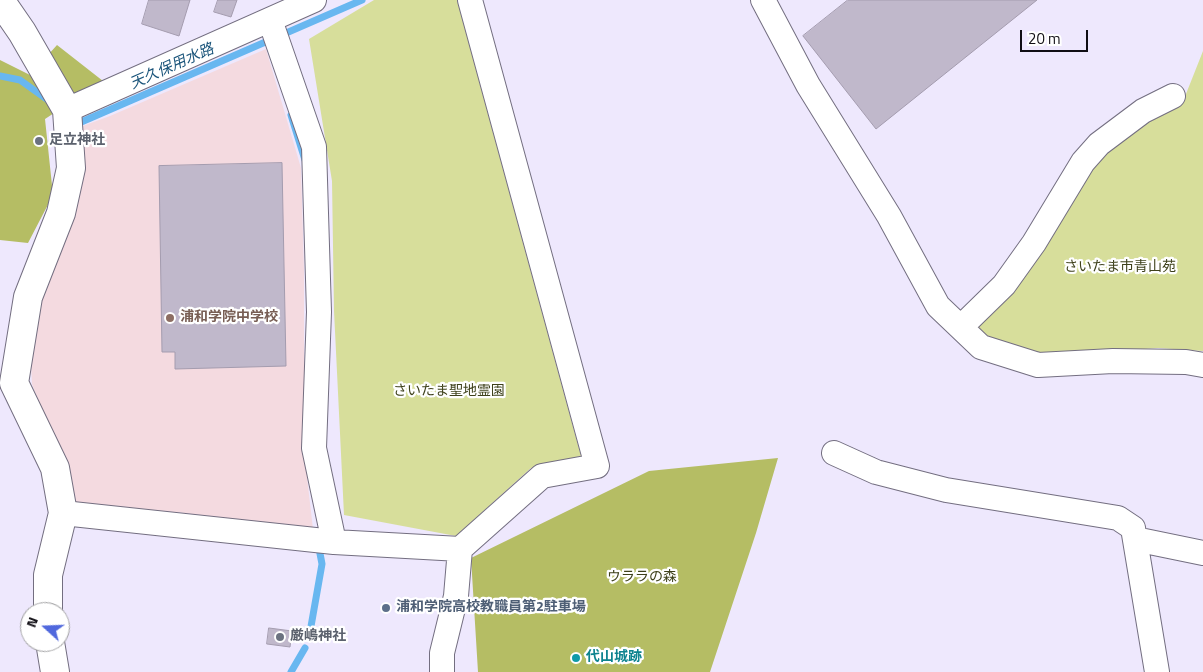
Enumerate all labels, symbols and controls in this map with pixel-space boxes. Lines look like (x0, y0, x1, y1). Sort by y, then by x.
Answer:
scale bar (1023, 20, 1090, 52)
text: 20 m (1028, 27, 1061, 50)
water label: 天久保用水路 (127, 40, 217, 94)
place label: 足立神社 (49, 133, 105, 149)
marker: 足立神社 (33, 135, 45, 147)
park label: さいたま市青山苑 (1064, 260, 1176, 276)
place label: 浦和学院中学校 (180, 310, 278, 326)
marker: 浦和学院中学校 (164, 312, 176, 324)
park label: さいたま聖地霊園 (393, 384, 505, 400)
park label: ウララの森 (607, 570, 677, 586)
place label: 浦和学院高校教職員第2駐車場 (396, 600, 586, 616)
north arrow (20, 602, 70, 652)
marker: 浦和学院高校教職員第2駐車場 (380, 602, 392, 614)
text: N (20, 614, 43, 630)
place label: 厳嶋神社 (290, 629, 346, 645)
marker: 厳嶋神社 (274, 631, 286, 643)
place label: 代山城跡 (586, 650, 642, 666)
marker: 代山城跡 (570, 652, 582, 664)

